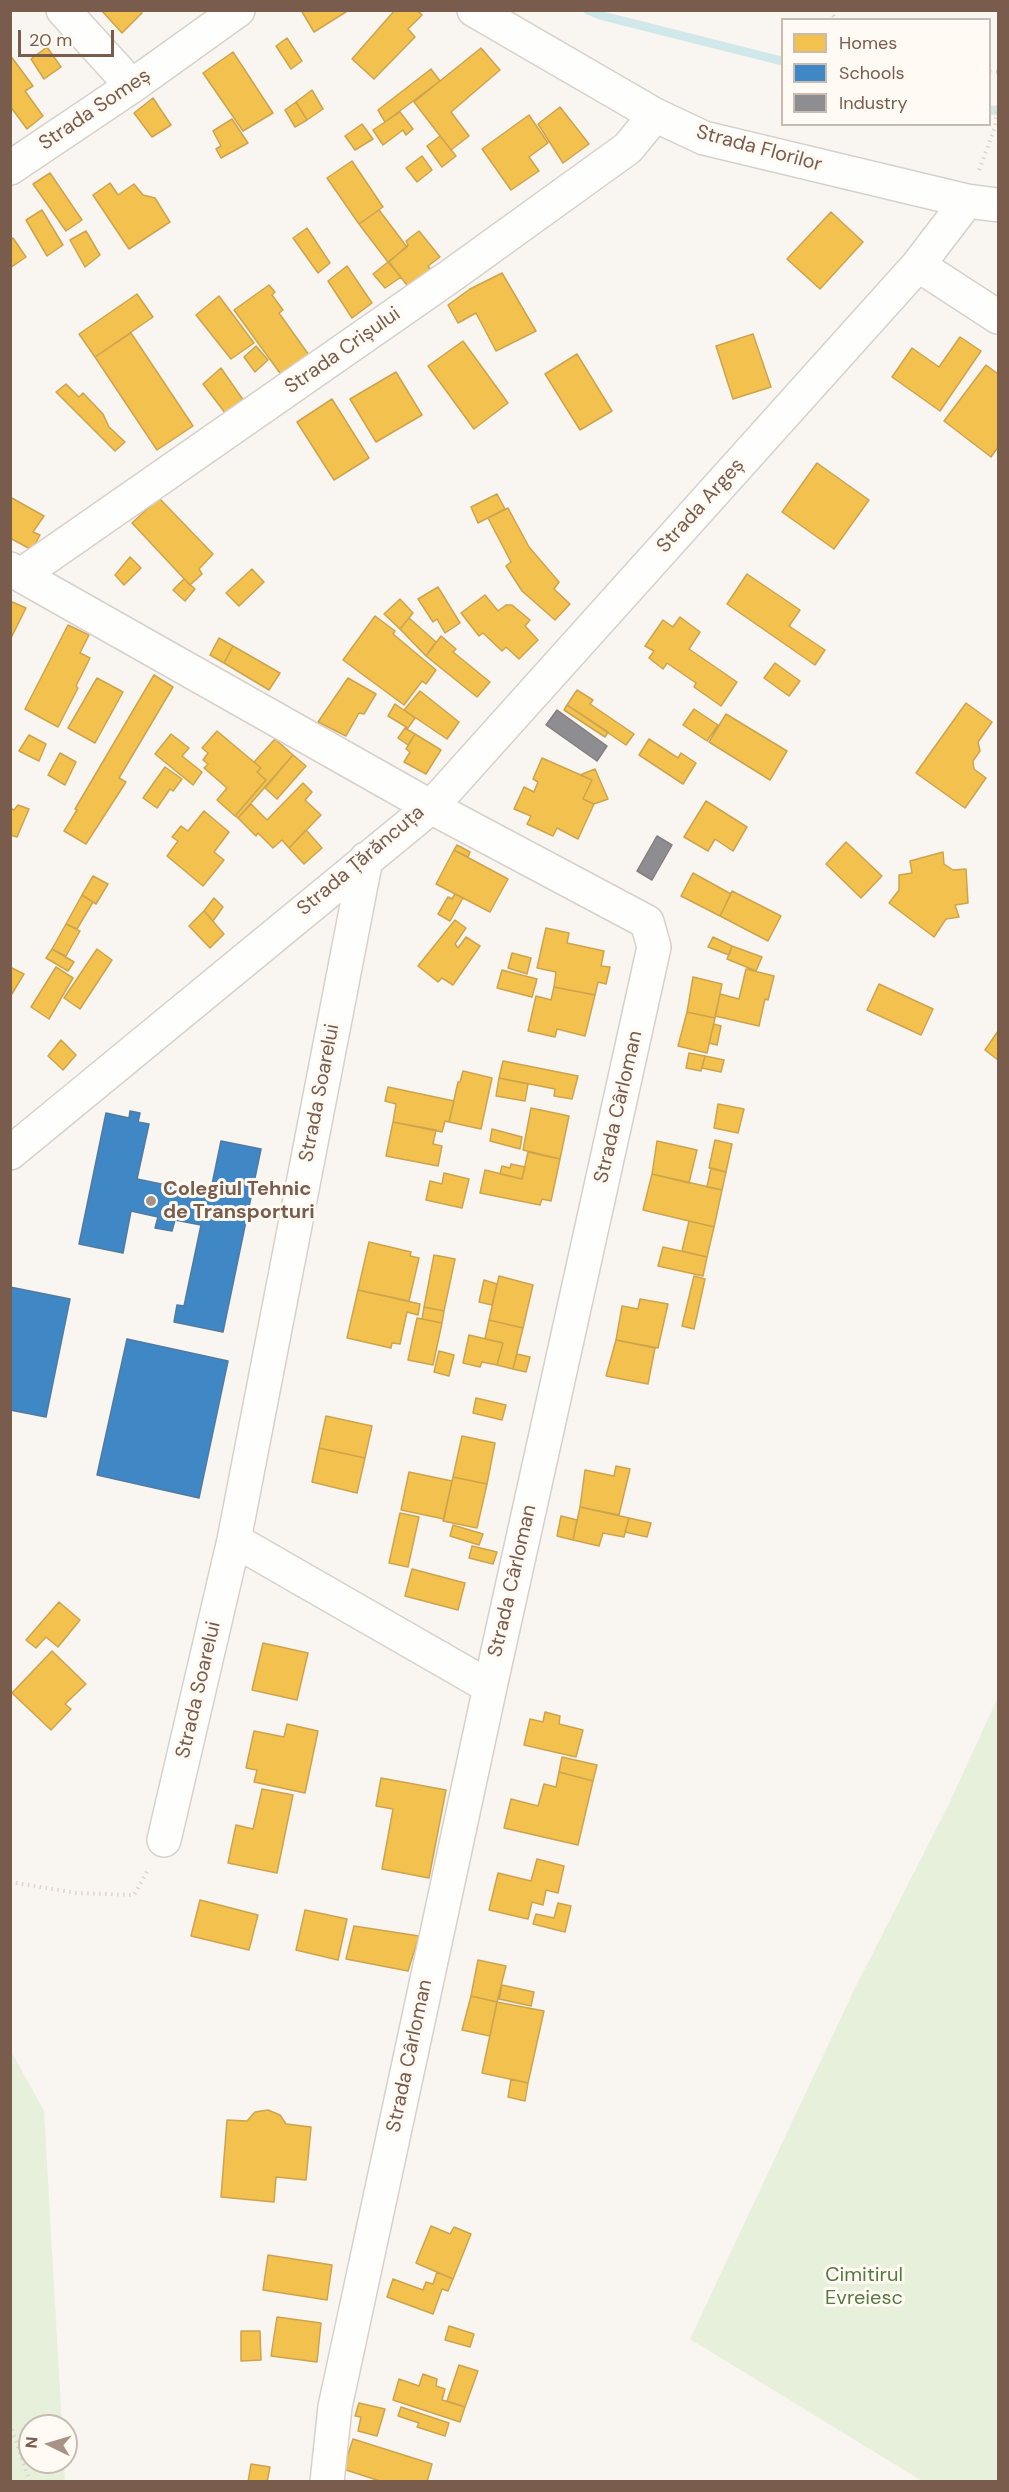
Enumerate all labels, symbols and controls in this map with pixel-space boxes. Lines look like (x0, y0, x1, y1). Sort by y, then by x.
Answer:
scale bar (21, 18, 117, 56)
legend (781, 18, 991, 126)
text: 20 m (29, 28, 72, 52)
text: Homes (839, 31, 897, 55)
text: Schools (839, 61, 904, 85)
street label: Strada Someș (35, 64, 155, 156)
text: Industry (839, 91, 908, 115)
street label: Strada Florilor (693, 121, 825, 177)
street label: Strada Crișului (281, 302, 405, 400)
street label: Strada Argeș (652, 454, 750, 558)
street label: Strada Țărăncuța (293, 801, 429, 921)
street label: Strada Soarelui (295, 1022, 345, 1164)
street label: Strada Cârloman (590, 1029, 648, 1185)
place label: Colegiul Tehnic de Transporturi (163, 1178, 315, 1225)
marker: Colegiul Tehnic de Transporturi (144, 1194, 158, 1208)
street label: Strada Cârloman (484, 1503, 542, 1659)
street label: Strada Soarelui (172, 1619, 226, 1761)
street label: Strada Cârloman (382, 1977, 438, 2135)
park label: Cimitirul Evreiesc (825, 2264, 903, 2311)
north arrow (18, 2414, 78, 2474)
text: N (21, 2436, 43, 2449)

